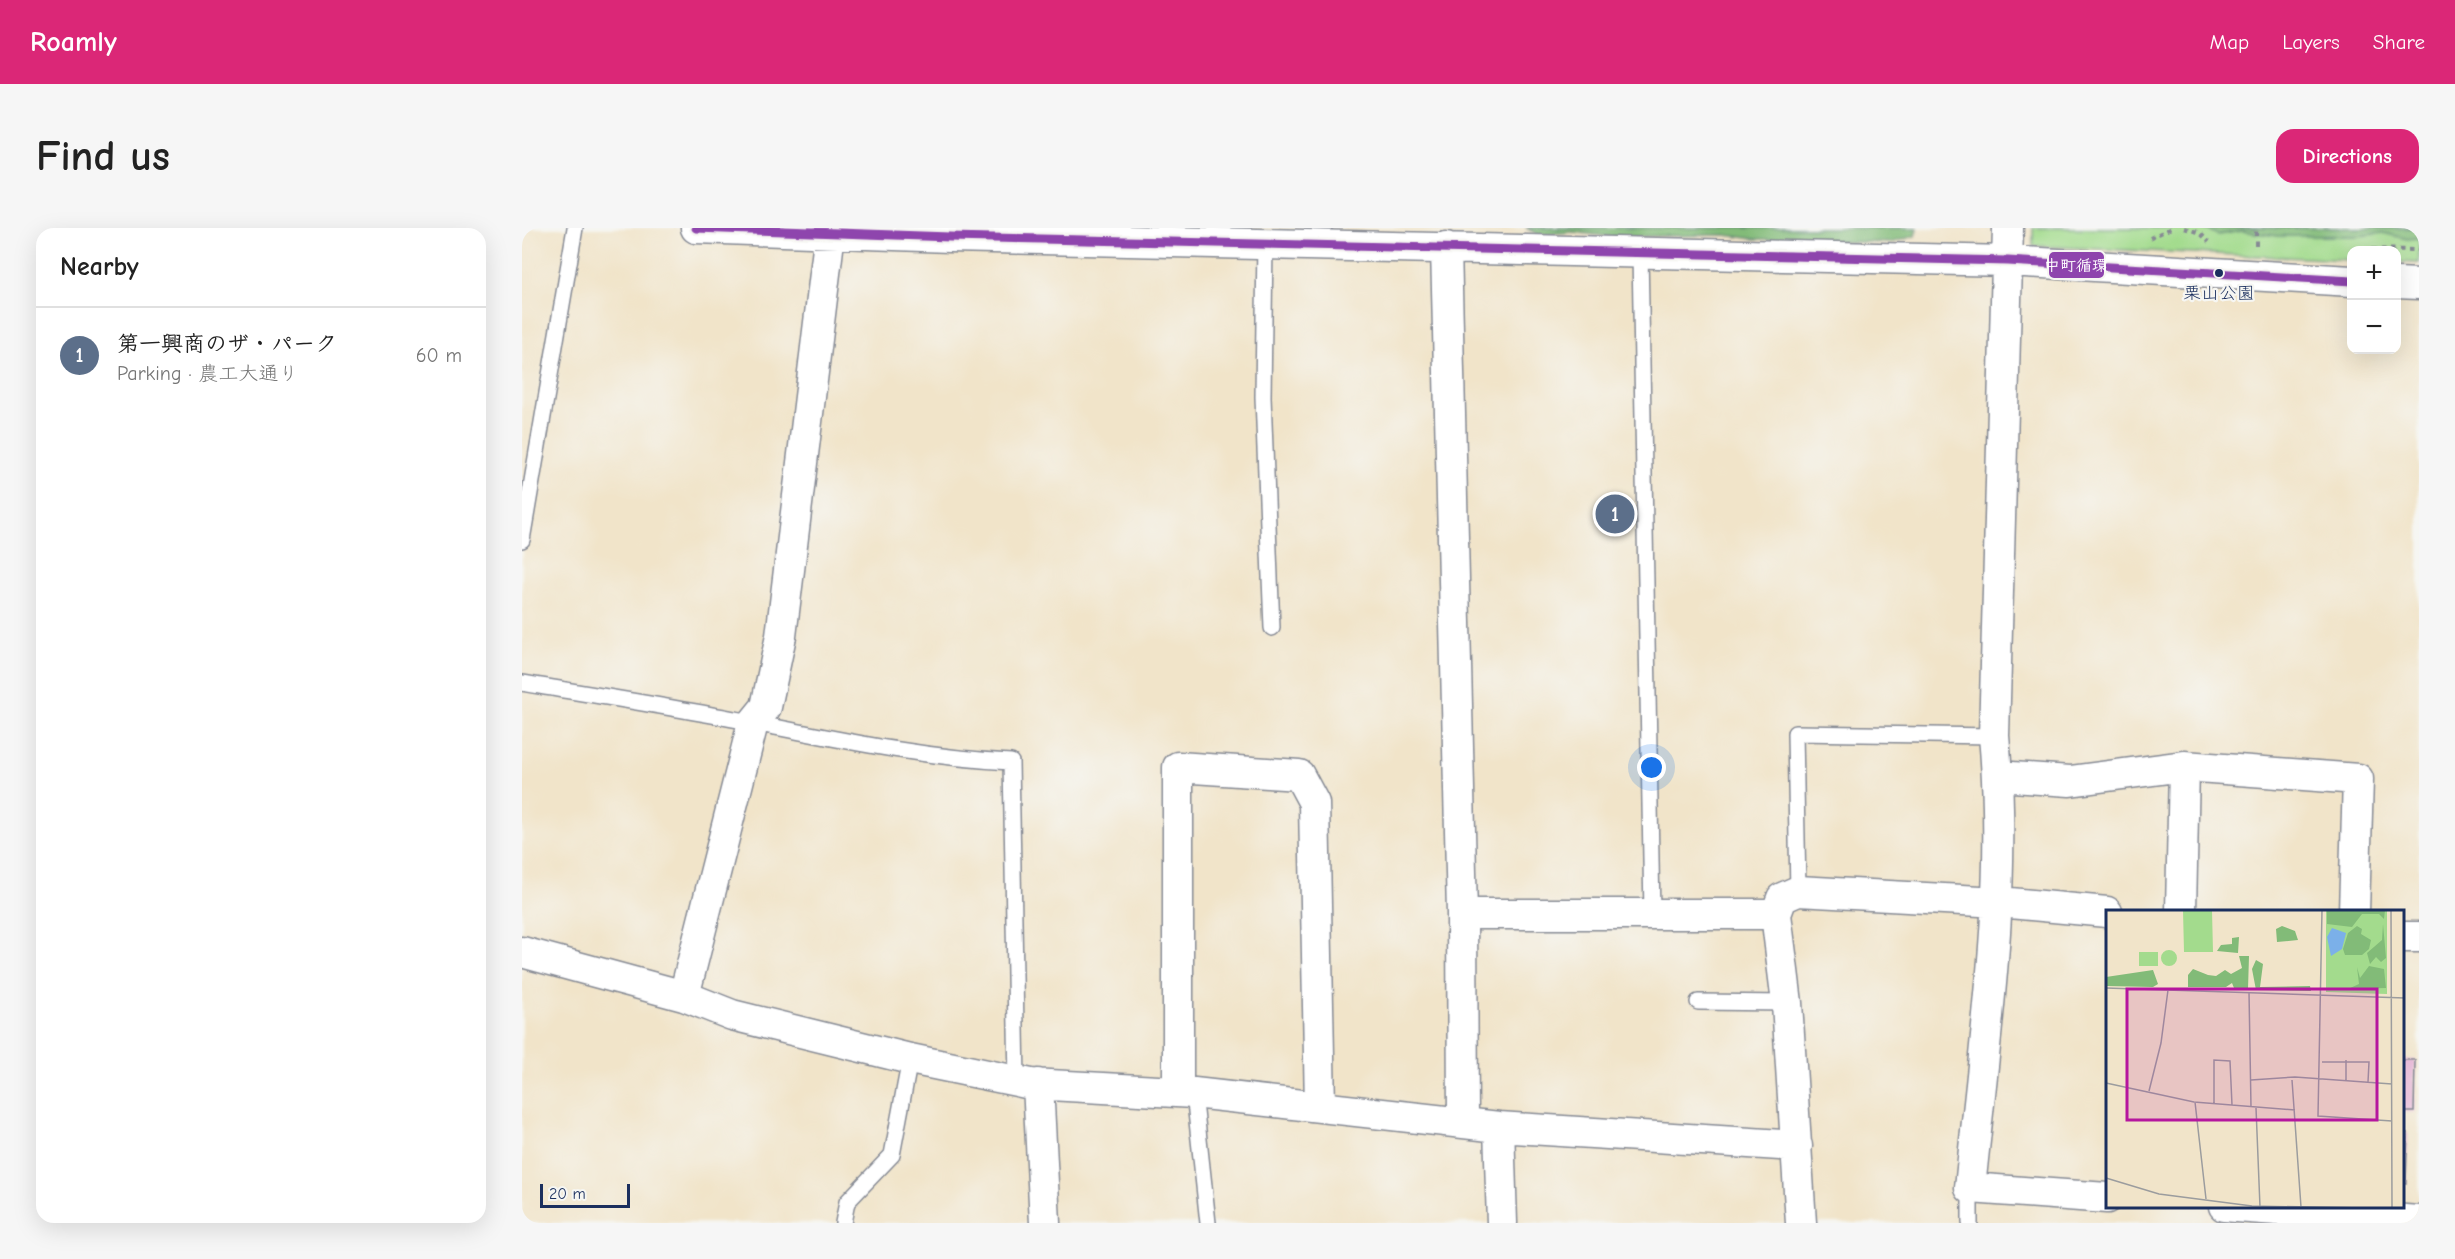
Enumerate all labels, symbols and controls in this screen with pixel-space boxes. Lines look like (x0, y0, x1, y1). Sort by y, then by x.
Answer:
text: Roamly (30, 26, 117, 58)
text: Map (2210, 30, 2249, 54)
text: Layers (2282, 30, 2340, 54)
text: Share (2373, 30, 2425, 54)
button: Directions (2276, 129, 2419, 183)
text: Find us (36, 132, 170, 181)
map controls (2347, 246, 2401, 354)
button: + (2347, 246, 2401, 300)
line badge: 中町循環 (2048, 251, 2105, 279)
text: Nearby (60, 252, 139, 282)
text: 中町循環 (2044, 257, 2108, 275)
marker: 栗山公園 (2213, 267, 2225, 279)
place label: 栗山公園 (2183, 283, 2255, 304)
button: − (2347, 300, 2401, 354)
text: 第一興商のザ・パーク (117, 331, 337, 357)
text: 1 (76, 344, 83, 367)
text: 60 m (416, 344, 462, 367)
text: Parking · 農工大通り (117, 362, 298, 385)
pin: 1 (1596, 492, 1634, 536)
your location (1637, 753, 1666, 782)
inset map (2106, 910, 2404, 1208)
scale bar (540, 1181, 630, 1208)
text: 20 m (549, 1185, 586, 1203)

